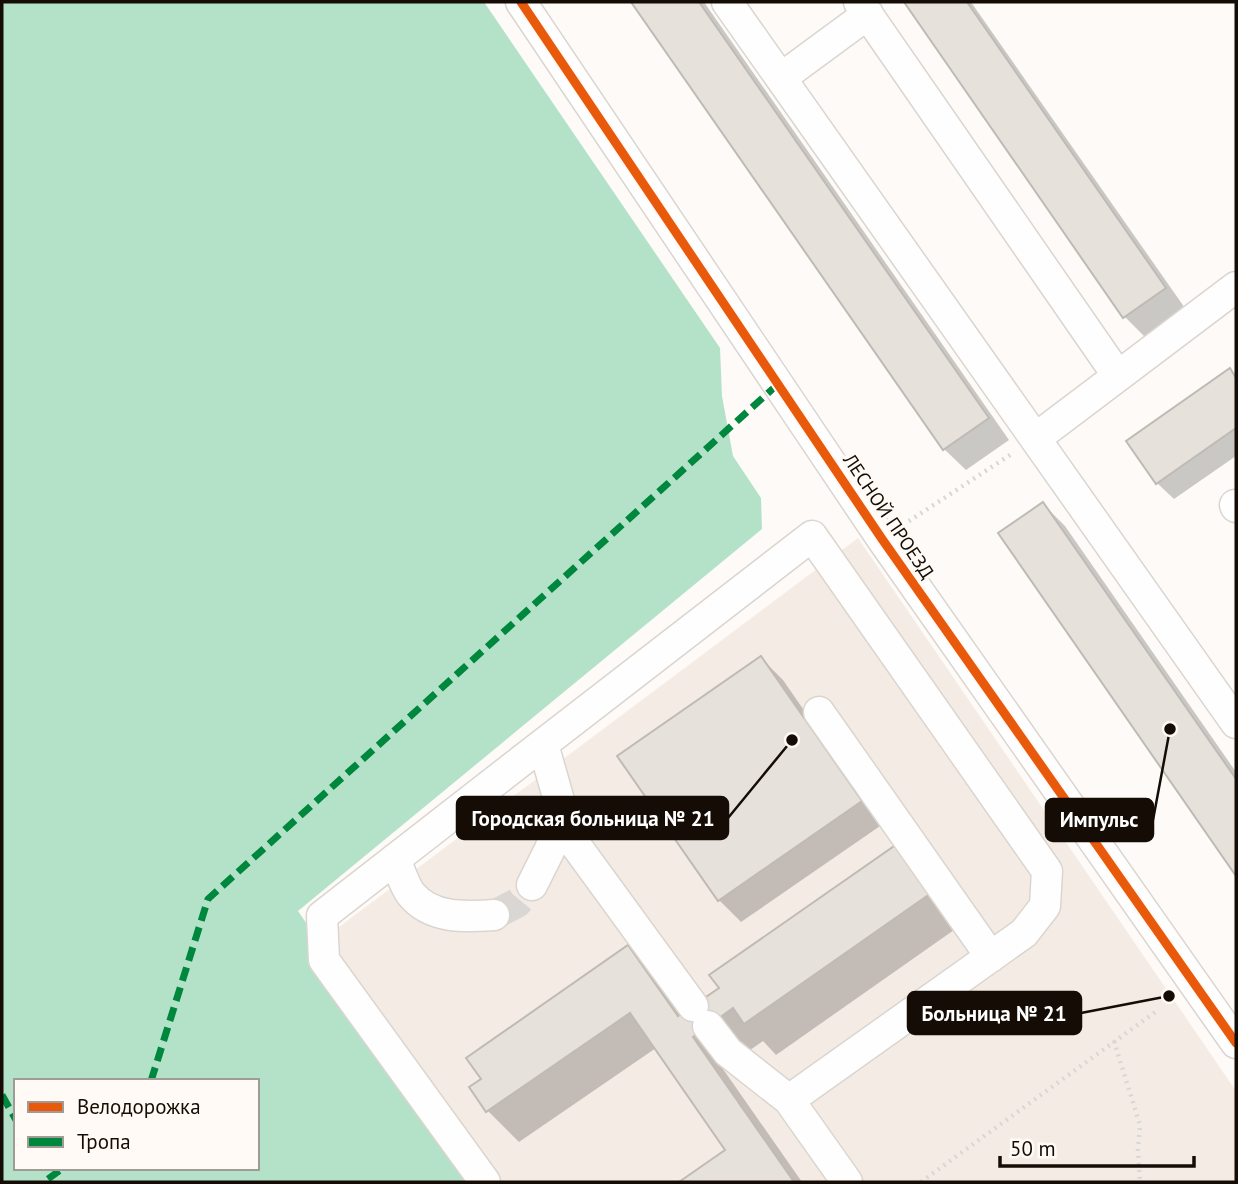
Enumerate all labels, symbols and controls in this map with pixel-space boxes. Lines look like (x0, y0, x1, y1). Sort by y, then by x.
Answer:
street label: ЛЕСНОЙ ПРОЕЗД (838, 448, 940, 583)
callout: Городская больница № 21 (457, 797, 728, 839)
callout: Импульс (1046, 799, 1153, 841)
text: Городская больница № 21 (471, 805, 715, 832)
text: Импульс (1060, 806, 1138, 833)
callout: Больница № 21 (908, 992, 1081, 1034)
text: Больница № 21 (921, 1000, 1067, 1027)
legend (14, 1079, 259, 1170)
text: Велодорожка (77, 1093, 201, 1120)
scale bar (1000, 1124, 1194, 1168)
text: Тропа (77, 1128, 131, 1155)
text: 50 m (1010, 1135, 1056, 1162)

